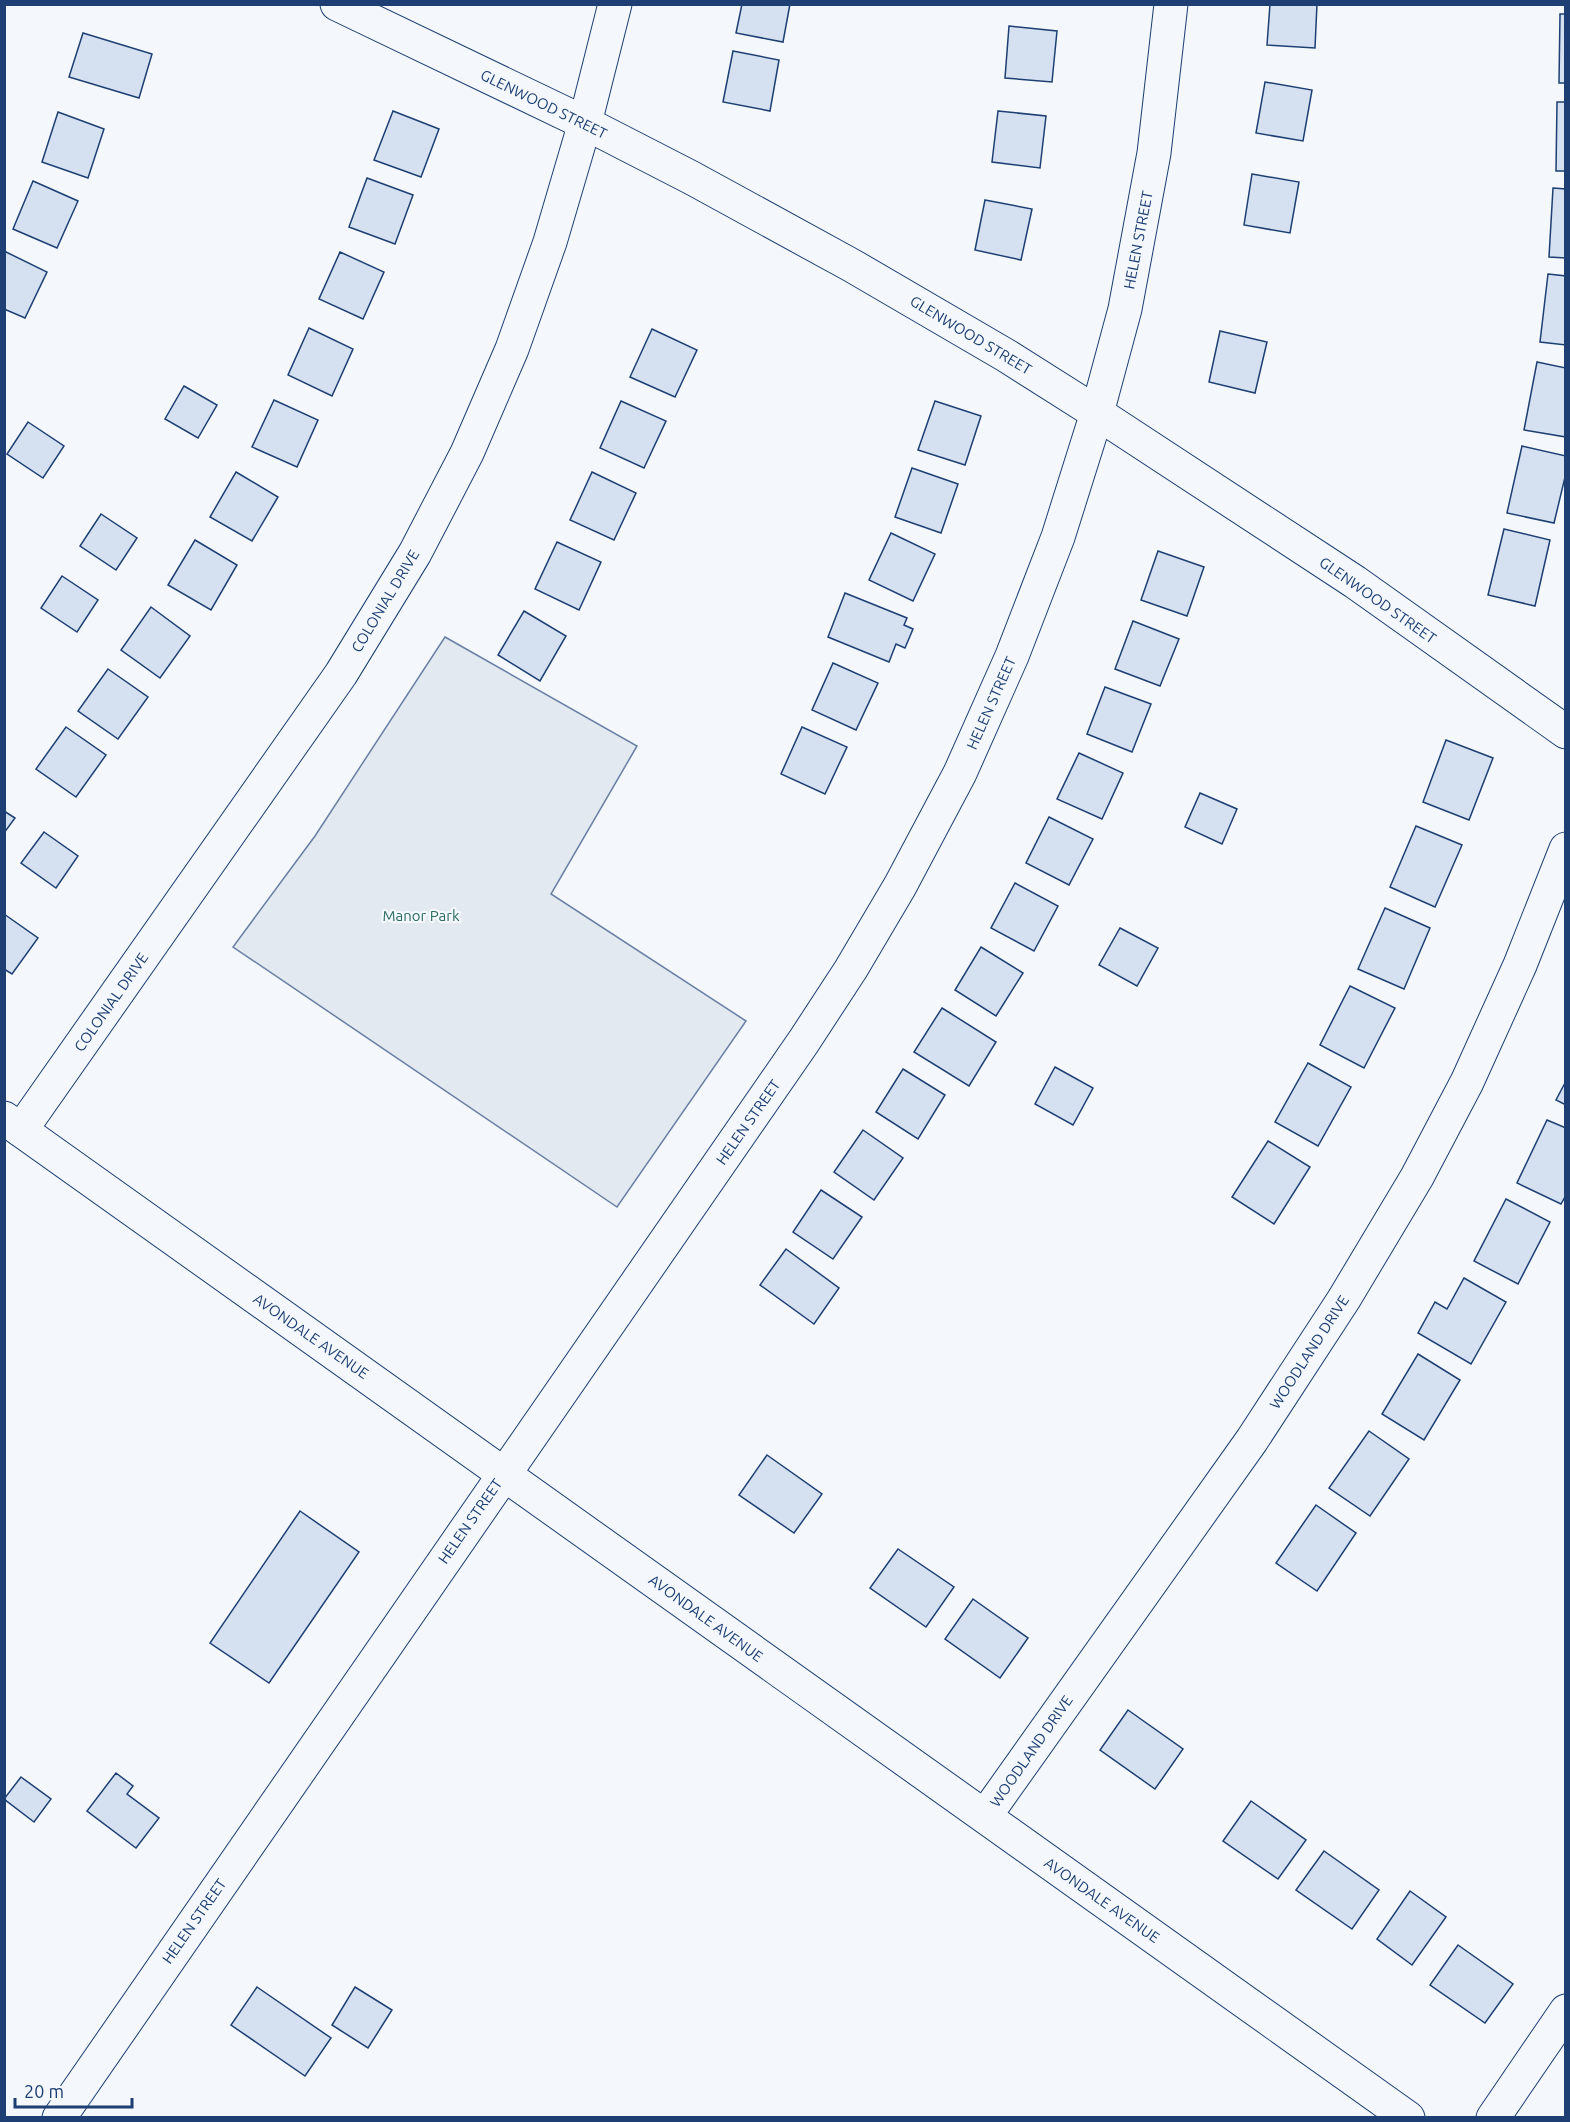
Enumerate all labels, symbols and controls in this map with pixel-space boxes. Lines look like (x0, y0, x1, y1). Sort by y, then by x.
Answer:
street label: GLENWOOD STREET (478, 66, 611, 142)
street label: HELEN STREET (1120, 189, 1156, 291)
street label: GLENWOOD STREET (907, 292, 1035, 378)
street label: COLONIAL DRIVE (348, 547, 422, 655)
street label: GLENWOOD STREET (1316, 553, 1440, 647)
street label: HELEN STREET (963, 653, 1019, 752)
park label: Manor Park (382, 907, 460, 924)
street label: COLONIAL DRIVE (71, 949, 151, 1055)
street label: HELEN STREET (712, 1076, 784, 1168)
street label: AVONDALE AVENUE (250, 1290, 372, 1382)
street label: WOODLAND DRIVE (1266, 1292, 1352, 1412)
street label: HELEN STREET (434, 1475, 506, 1567)
street label: AVONDALE AVENUE (646, 1571, 766, 1665)
street label: WOODLAND DRIVE (986, 1692, 1076, 1810)
street label: AVONDALE AVENUE (1041, 1854, 1163, 1946)
street label: HELEN STREET (158, 1875, 230, 1967)
scale bar (15, 2071, 132, 2109)
text: 20 m (24, 2081, 64, 2101)

